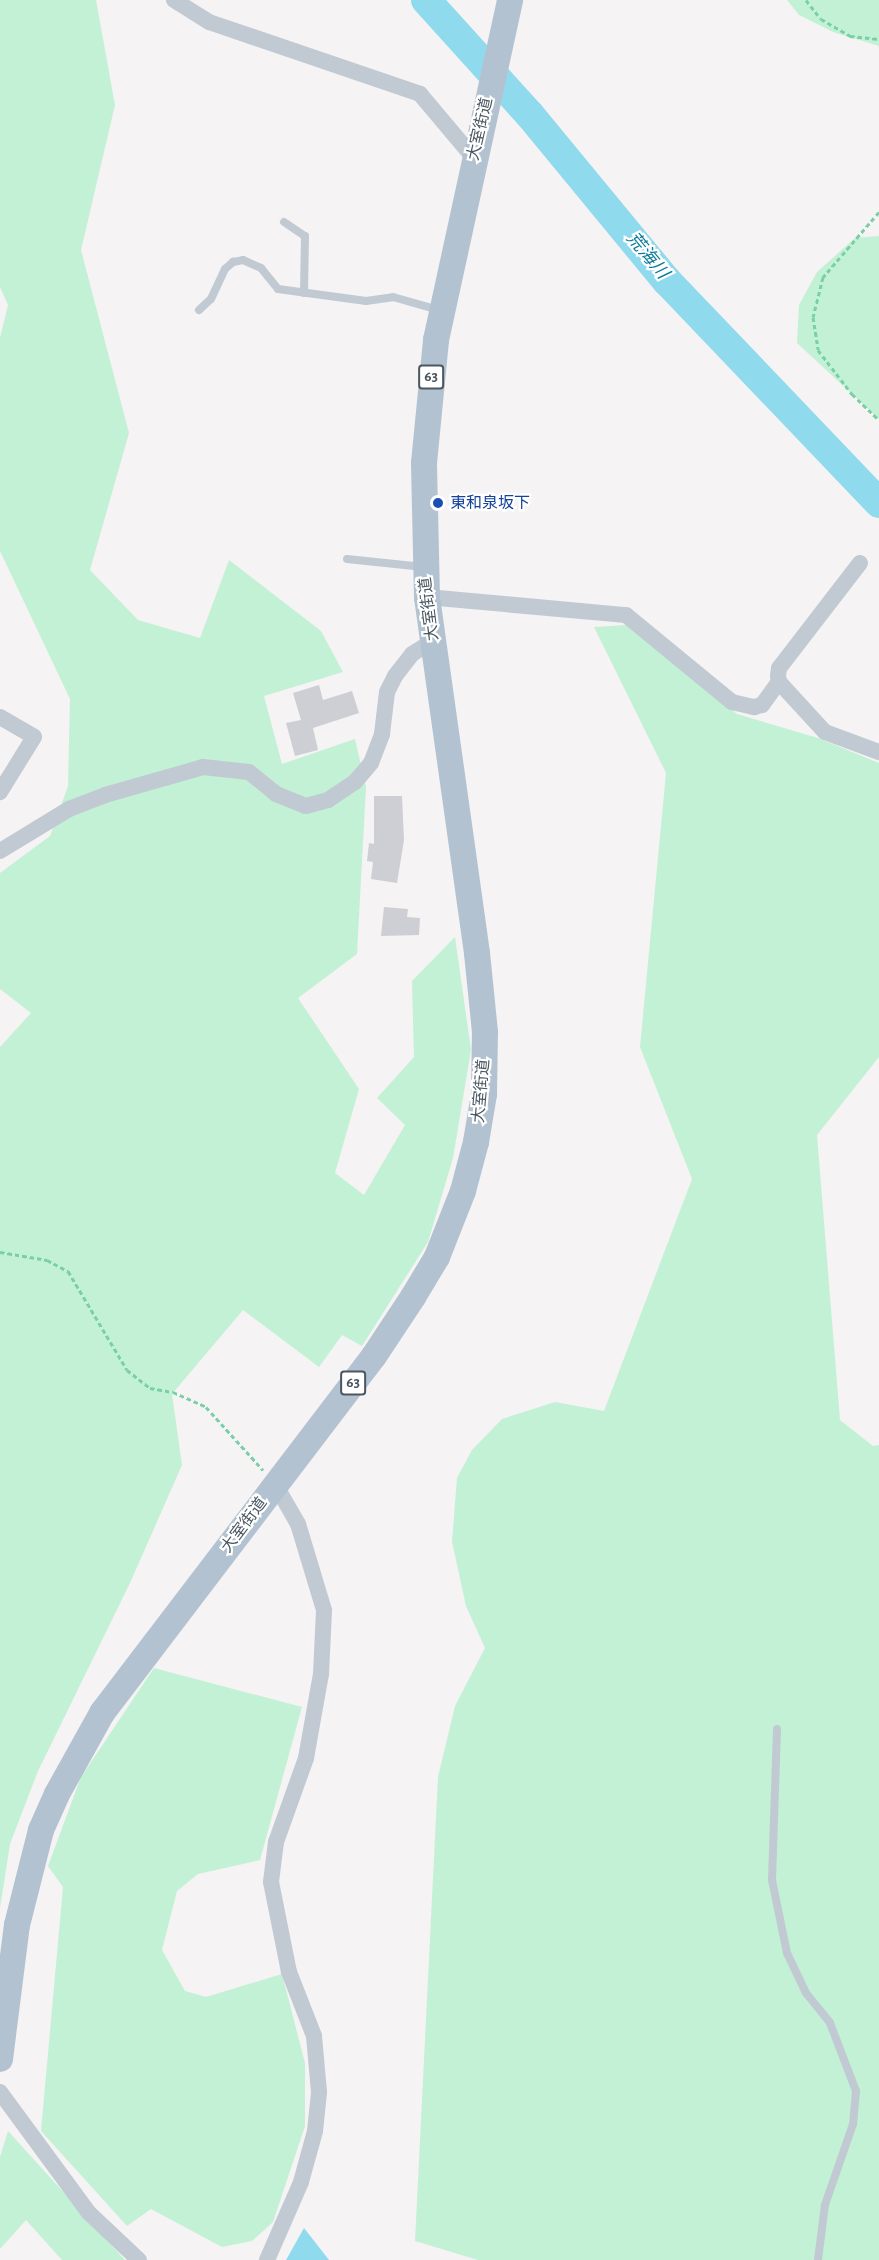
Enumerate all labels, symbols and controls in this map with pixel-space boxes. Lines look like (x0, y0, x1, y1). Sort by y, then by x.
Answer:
street label: 大室街道 (463, 96, 497, 162)
water label: 荒海川 (621, 228, 673, 284)
road number: 63 (418, 365, 444, 389)
place label: 東和泉坂下 (450, 493, 530, 513)
marker: 東和泉坂下 (431, 496, 445, 510)
street label: 大室街道 (416, 576, 442, 642)
street label: 大室街道 (469, 1058, 493, 1124)
road number: 63 (340, 1371, 366, 1395)
street label: 大室街道 (217, 1494, 271, 1556)

